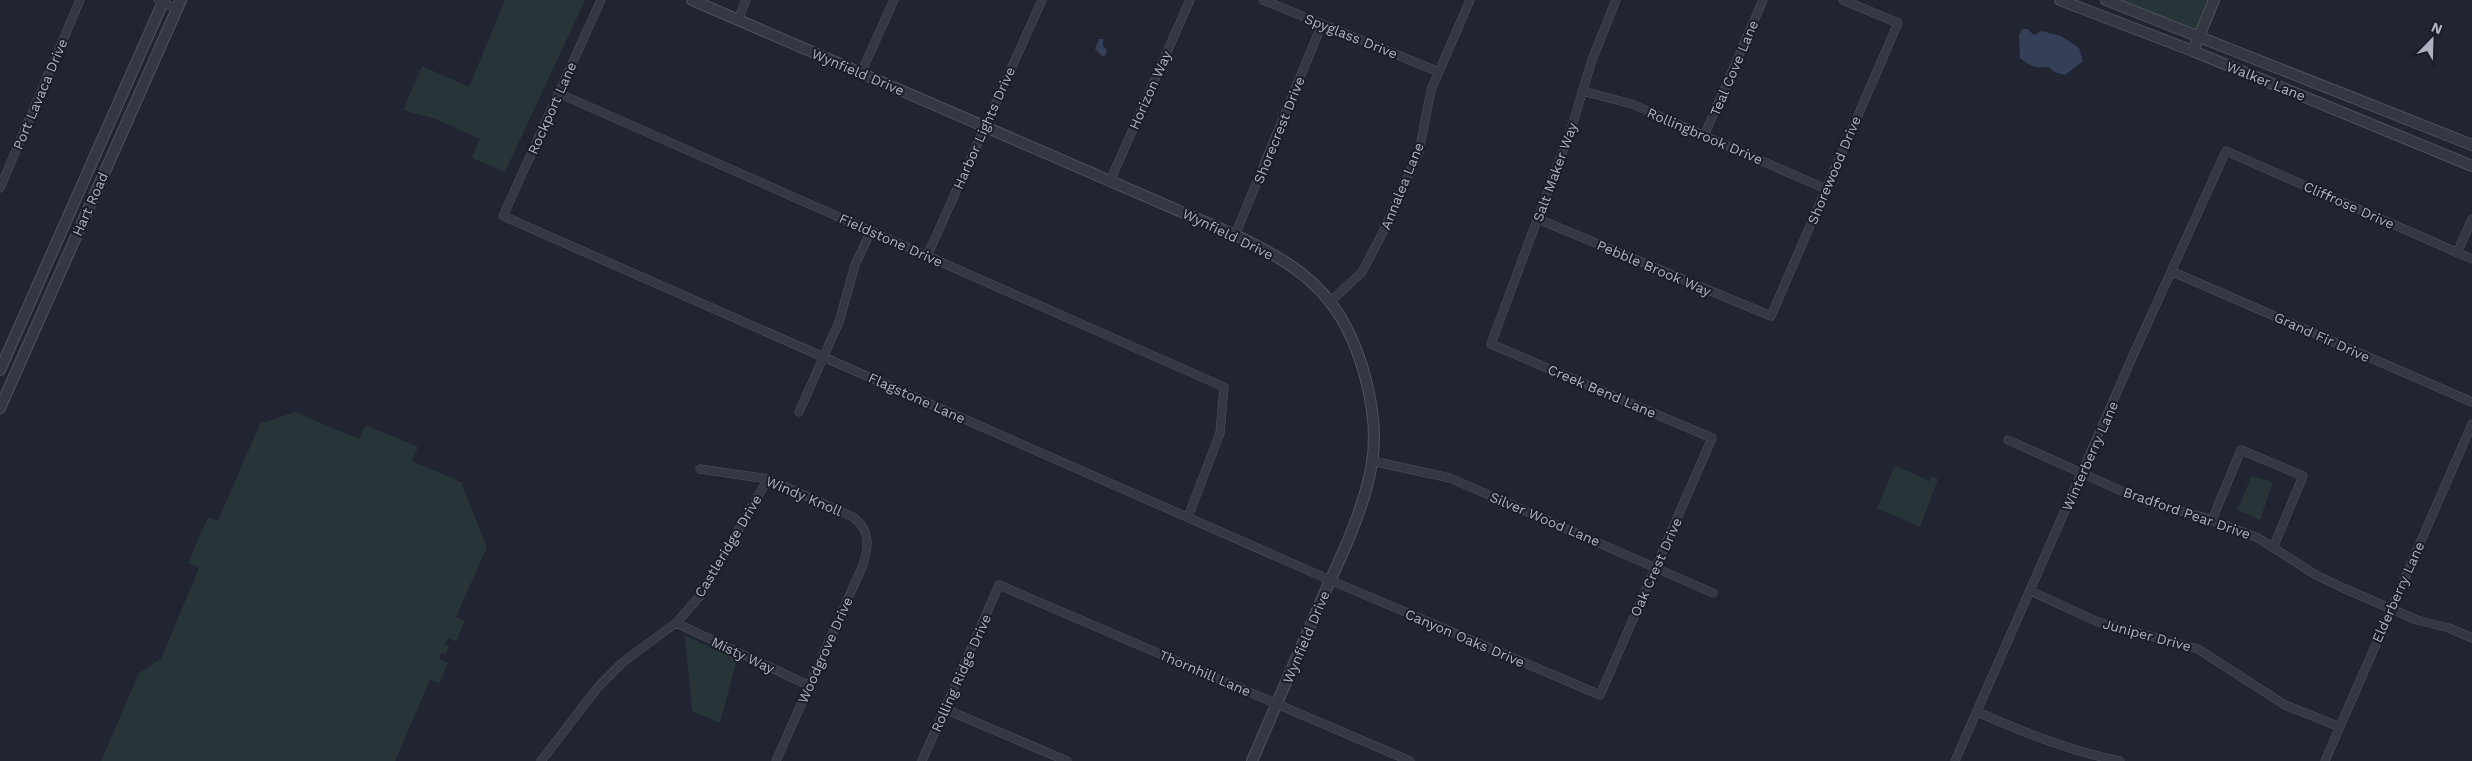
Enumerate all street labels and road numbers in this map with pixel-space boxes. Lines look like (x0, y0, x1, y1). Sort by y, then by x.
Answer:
street label: Spyglass Drive (1302, 10, 1400, 62)
street label: Teal Cove Lane (1707, 18, 1761, 118)
street label: Port Lavaca Drive (9, 36, 71, 152)
street label: Wynfield Drive (809, 45, 907, 99)
street label: Horizon Way (1126, 47, 1175, 132)
street label: Walker Lane (2224, 58, 2308, 104)
street label: Rockport Lane (524, 59, 580, 157)
street label: Harbor Lights Drive (950, 64, 1018, 192)
street label: Shorecrest Drive (1250, 74, 1308, 186)
street label: Rollingbrook Drive (1645, 104, 1765, 168)
street label: Shorewood Drive (1804, 113, 1864, 227)
street label: Salt Maker Way (1530, 119, 1581, 224)
street label: Annalea Lane (1377, 140, 1427, 232)
street label: Hart Road (69, 170, 111, 238)
street label: Cliffrose Drive (2301, 178, 2397, 232)
street label: Wynfield Drive (1180, 205, 1276, 263)
street label: Fieldstone Drive (837, 210, 945, 270)
street label: Pebble Brook Way (1595, 237, 1714, 300)
street label: Grand Fir Drive (2272, 309, 2372, 365)
street label: Creek Bend Lane (1545, 361, 1659, 421)
street label: Flagstone Lane (866, 369, 968, 427)
street label: Winterberry Lane (2059, 399, 2121, 513)
street label: Windy Knoll (764, 473, 845, 519)
street label: Bradford Pear Drive (2121, 484, 2253, 542)
street label: Silver Wood Lane (1487, 489, 1603, 549)
street label: Castleridge Drive (691, 492, 765, 600)
street label: Oak Crest Drive (1627, 515, 1685, 619)
street label: Elderberry Lane (2369, 539, 2427, 645)
street label: Wynfield Drive (1279, 588, 1333, 686)
street label: Woodgrove Drive (794, 594, 856, 706)
street label: Canyon Oaks Drive (1403, 606, 1527, 670)
street label: Rolling Ridge Drive (928, 612, 994, 734)
street label: Juniper Drive (2101, 616, 2193, 654)
street label: Misty Way (709, 633, 778, 677)
street label: Thornhill Lane (1157, 647, 1253, 699)

